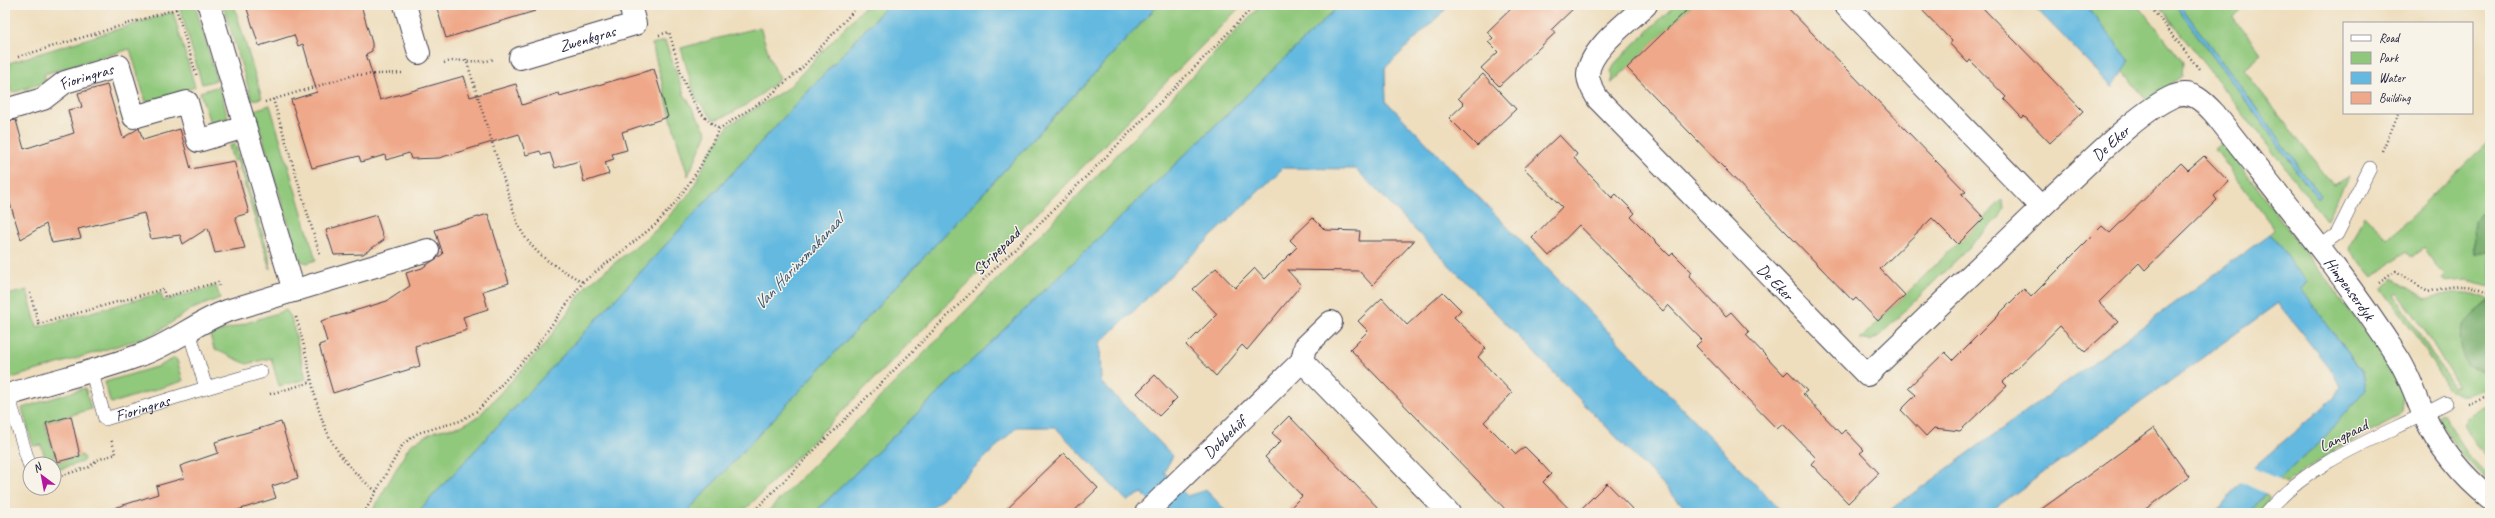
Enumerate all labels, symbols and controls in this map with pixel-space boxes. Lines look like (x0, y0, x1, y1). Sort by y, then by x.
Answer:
street label: Zwenkgras (557, 21, 619, 57)
legend (2343, 22, 2473, 114)
text: Road (2379, 30, 2401, 46)
text: Park (2379, 50, 2400, 66)
street label: Fioringras (54, 59, 117, 95)
text: Water (2379, 70, 2407, 86)
text: Building (2379, 90, 2411, 106)
street label: De Eker (2088, 120, 2135, 166)
water label: Van Harinxmakanaal (749, 206, 852, 314)
street label: Stripepaad (969, 222, 1027, 280)
street label: Himpenserdyk (2319, 253, 2380, 325)
street label: De Eker (1753, 259, 1798, 306)
street label: Fioringras (113, 390, 174, 426)
street label: Dobbehôf (1199, 410, 1253, 463)
street label: Langpaad (2316, 414, 2374, 457)
north arrow (22, 456, 62, 496)
text: N (30, 459, 45, 475)

